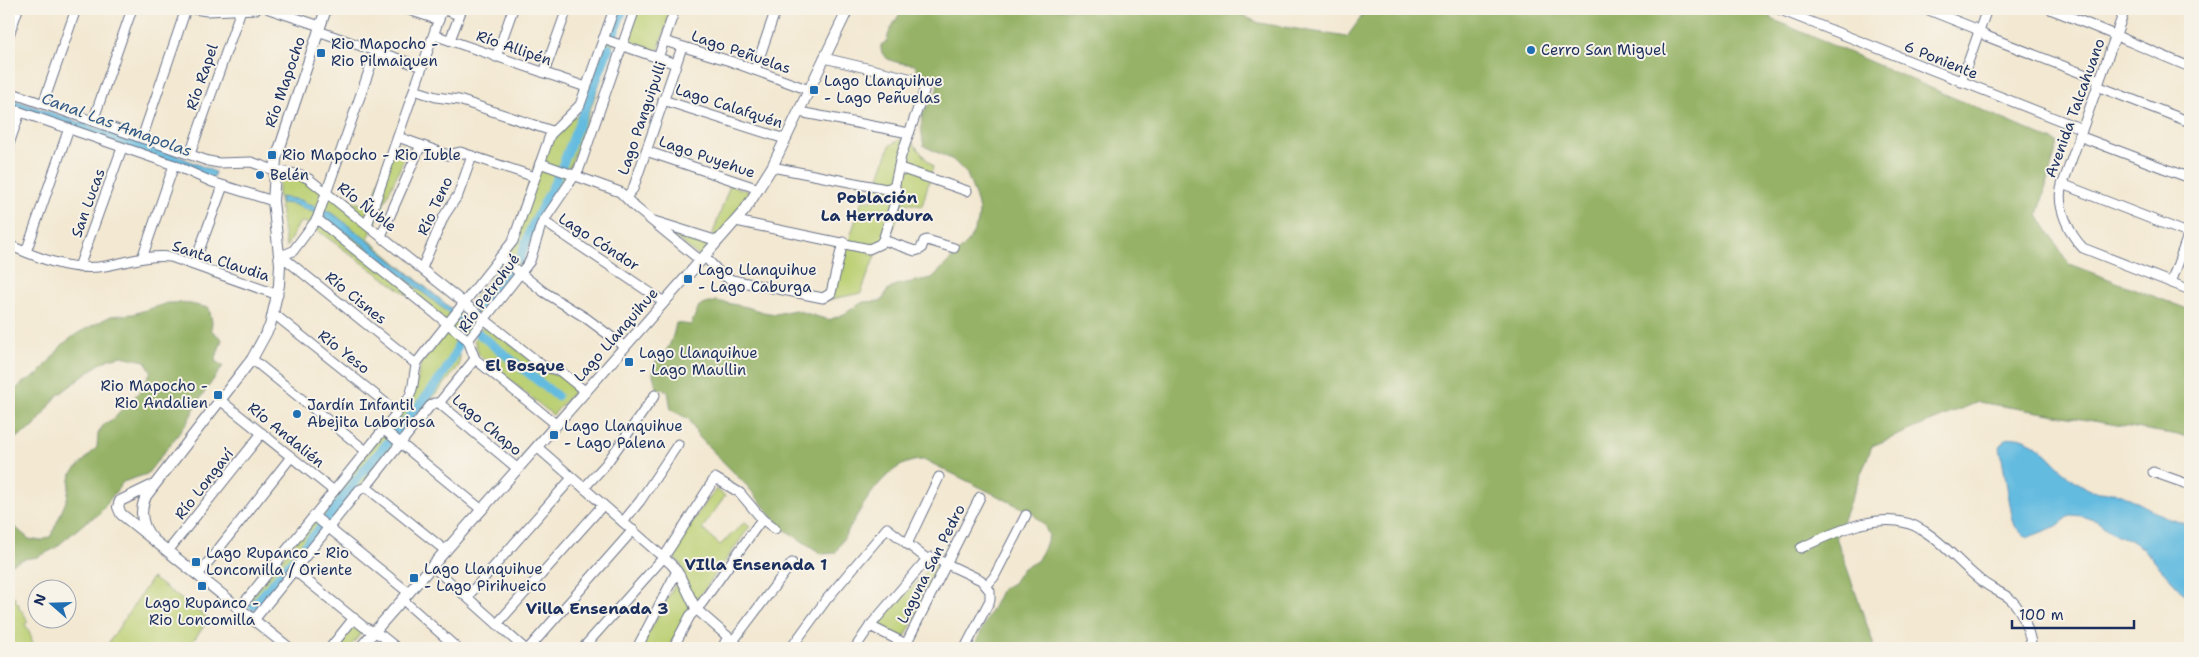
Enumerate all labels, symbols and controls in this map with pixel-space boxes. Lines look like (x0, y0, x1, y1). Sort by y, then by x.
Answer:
street label: Río Allipén (474, 26, 554, 70)
street label: Lago Peñuelas (689, 26, 793, 78)
street label: Río Mapocho (260, 34, 310, 130)
place label: Rio Mapocho - Rio Pilmaiquen (331, 34, 439, 71)
street label: 6 Poniente (1901, 36, 1981, 84)
street label: Avenida Talcahuano (2041, 36, 2109, 180)
place label: Cerro San Miguel (1541, 40, 1666, 60)
street label: Río Rapel (181, 41, 223, 113)
marker: Cerro San Miguel (1525, 44, 1537, 56)
marker: Rio Mapocho - Rio Pilmaiquen (315, 47, 327, 59)
street label: Lago Panguipulli (613, 58, 671, 178)
place label: Lago Llanquihue - Lago Peñuelas (824, 71, 943, 108)
street label: Lago Calafquén (673, 79, 785, 133)
marker: Lago Llanquihue - Lago Peñuelas (808, 84, 820, 96)
water label: Canal Las Amapolas (39, 87, 195, 161)
street label: Lago Puyehue (656, 131, 758, 183)
place label: Rio Mapocho - Rio Iuble (282, 145, 461, 165)
marker: Rio Mapocho - Rio Iuble (266, 149, 278, 161)
place label: Belén (270, 165, 309, 185)
street label: San Lucas (66, 166, 110, 240)
marker: Belén (254, 169, 266, 181)
street label: Río Teno (413, 173, 457, 239)
street label: Río Ñuble (333, 176, 402, 236)
district label: Población La Herradura (821, 187, 933, 226)
street label: Lago Cóndor (555, 208, 643, 276)
street label: Santa Claudia (170, 236, 273, 286)
street label: Río Petrohué (454, 250, 524, 336)
place label: Lago Llanquihue - Lago Caburga (698, 260, 817, 297)
street label: Río Cisnes (321, 267, 391, 329)
marker: Lago Llanquihue - Lago Caburga (682, 273, 694, 285)
street label: Lago Llanquihue (569, 284, 663, 386)
street label: Río Yeso (314, 325, 374, 379)
place label: Lago Llanquihue - Lago Maullin (639, 343, 758, 380)
district label: El Bosque (485, 355, 565, 376)
marker: Lago Llanquihue - Lago Maullin (623, 356, 635, 368)
place label: Rio Mapocho - Rio Andalien (100, 376, 208, 413)
marker: Rio Mapocho - Rio Andalien (212, 389, 224, 401)
street label: Lago Chapo (448, 390, 526, 460)
place label: Jardín Infantil Abejita Laboriosa (307, 395, 435, 432)
street label: Río Andalién (243, 398, 329, 472)
marker: Jardín Infantil Abejita Laboriosa (291, 408, 303, 420)
place label: Lago Llanquihue - Lago Palena (564, 416, 683, 453)
marker: Lago Llanquihue - Lago Palena (548, 429, 560, 441)
street label: Río Longaví (170, 444, 238, 524)
street label: Laguna San Pedro (892, 501, 970, 627)
place label: Lago Rupanco - Rio Loncomilla / Oriente (206, 543, 352, 580)
district label: VIlla Ensenada 1 (685, 554, 827, 575)
marker: Lago Rupanco - Rio Loncomilla / Oriente (190, 556, 202, 568)
place label: Lago Llanquihue - Lago Pirihueico (424, 559, 546, 596)
marker: Lago Llanquihue - Lago Pirihueico (408, 572, 420, 584)
north arrow (28, 580, 78, 630)
marker: Lago Rupanco - Rio Loncomilla (196, 580, 208, 592)
text: N (29, 591, 50, 608)
place label: Lago Rupanco - Rio Loncomilla (145, 593, 259, 630)
scale bar (2012, 597, 2134, 629)
district label: Villa Ensenada 3 (526, 598, 668, 619)
text: 100 m (2019, 605, 2064, 625)

